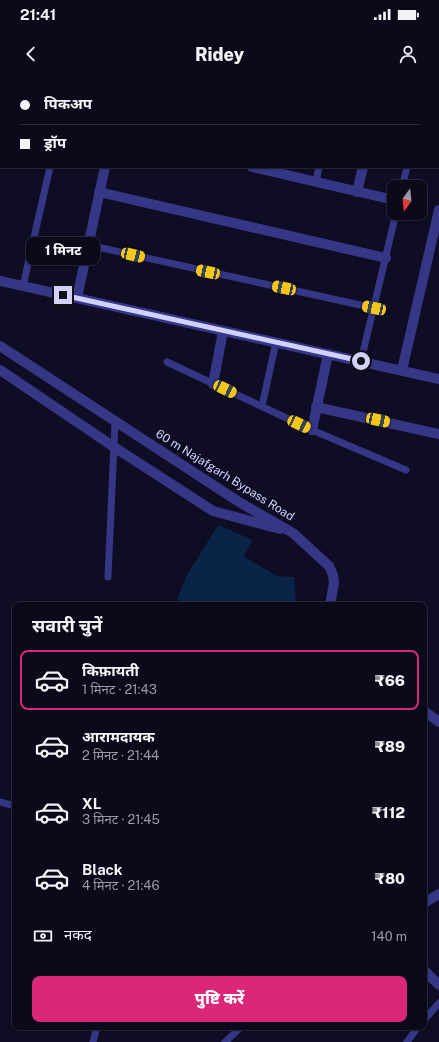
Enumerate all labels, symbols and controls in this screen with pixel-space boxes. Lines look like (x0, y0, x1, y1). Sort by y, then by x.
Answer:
text: 21:41 (20, 6, 56, 23)
icon: back (20, 43, 42, 65)
icon: person (397, 43, 419, 65)
text: Ridey (195, 44, 244, 65)
text: पिकअप (44, 95, 92, 112)
text: ड्रॉप (44, 134, 66, 151)
north arrow (387, 180, 427, 220)
map controls (387, 180, 427, 220)
callout: 1 मिनट (26, 237, 100, 265)
text: 1 मिनट (45, 243, 81, 258)
car (120, 246, 146, 264)
car (195, 264, 221, 280)
car (271, 280, 297, 296)
route end (54, 286, 72, 304)
car (361, 300, 387, 316)
route start (352, 352, 370, 370)
car (212, 378, 238, 400)
car (365, 412, 391, 428)
car (286, 413, 312, 435)
street label: 60 m Najafgarh Bypass Road (153, 426, 297, 524)
text: सवारी चुनें (32, 615, 102, 636)
icon: car (34, 662, 70, 698)
text: किफ़ायती (82, 662, 139, 679)
text: ₹66 (375, 672, 405, 689)
text: 1 मिनट · 21:43 (82, 682, 157, 697)
icon: car (34, 728, 70, 764)
text: आरामदायक (82, 728, 155, 745)
text: ₹89 (375, 738, 405, 755)
text: 2 मिनट · 21:44 (82, 748, 159, 763)
icon: car (34, 794, 70, 830)
text: XL (82, 795, 101, 812)
text: ₹112 (372, 804, 405, 821)
text: 3 मिनट · 21:45 (82, 812, 160, 827)
icon: car (34, 860, 70, 896)
text: Black (82, 861, 122, 878)
text: ₹80 (375, 870, 405, 887)
text: 4 मिनट · 21:46 (82, 878, 160, 893)
icon: cash (32, 925, 54, 947)
text: नकद (64, 926, 92, 943)
text: 140 m (371, 929, 407, 944)
button: पुष्टि करें (32, 976, 407, 1022)

